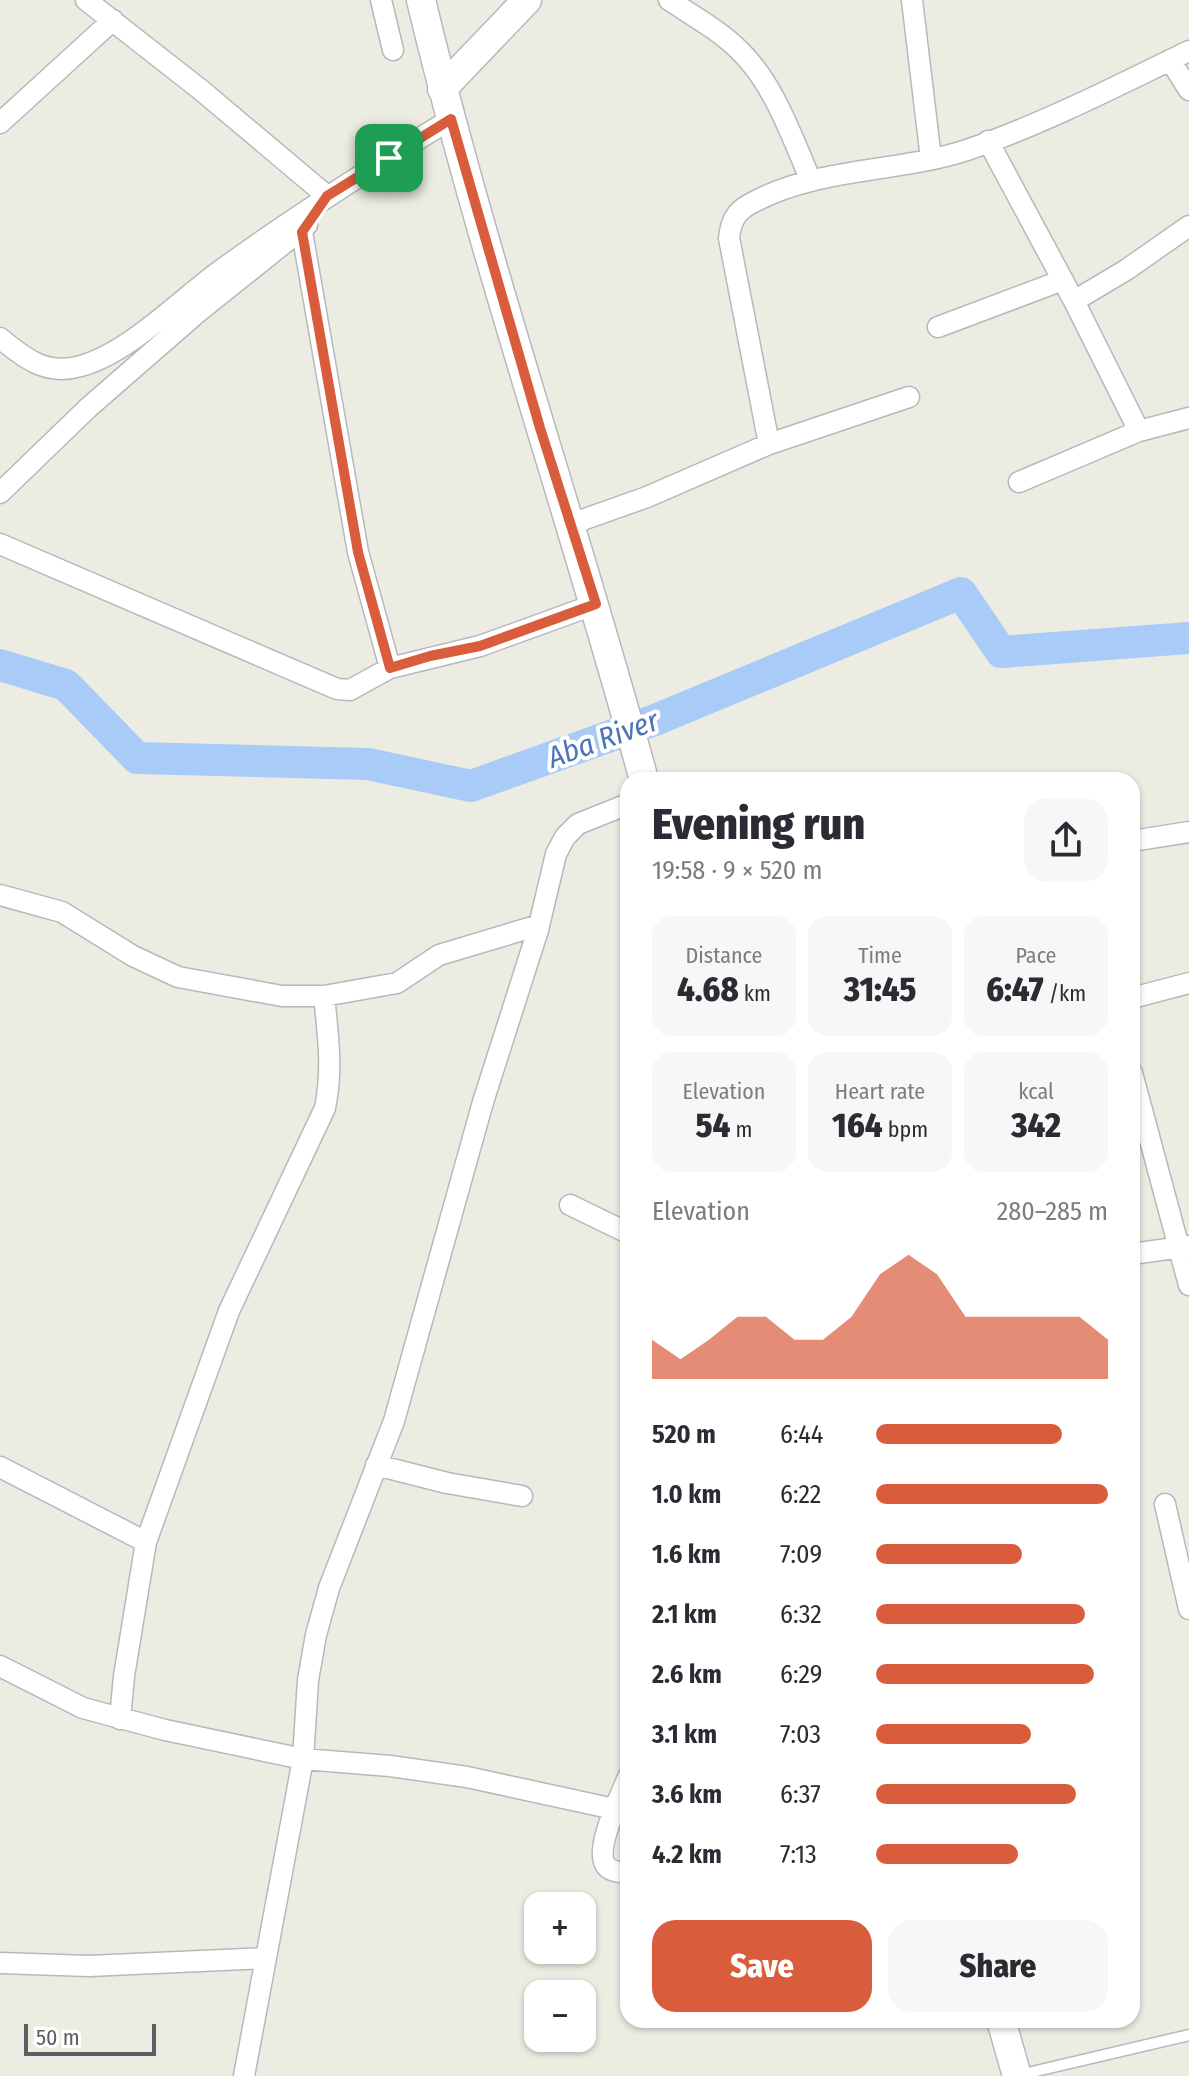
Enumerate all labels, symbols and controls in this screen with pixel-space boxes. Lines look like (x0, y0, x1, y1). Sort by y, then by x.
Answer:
pin (355, 124, 423, 192)
icon: arrive (367, 136, 411, 180)
water label: Aba River (542, 702, 665, 776)
text: Evening run (652, 798, 865, 851)
button: share (1024, 798, 1108, 882)
text: 19:58 · 9 × 520 m (652, 855, 822, 886)
text: Distance (685, 942, 763, 969)
text: Time (858, 942, 902, 969)
text: Pace (1015, 942, 1057, 969)
text: 4.68 (677, 969, 739, 1010)
text: 31:45 (844, 969, 916, 1010)
text: 6:47 (986, 969, 1043, 1010)
text: km (739, 980, 771, 1007)
text: /km (1043, 980, 1086, 1007)
text: Elevation (683, 1078, 765, 1105)
text: Heart rate (835, 1078, 925, 1105)
text: kcal (1018, 1078, 1054, 1105)
text: 54 (696, 1105, 730, 1146)
text: 164 (832, 1105, 883, 1146)
text: 342 (1011, 1105, 1061, 1146)
text: m (730, 1116, 752, 1143)
text: bpm (883, 1116, 928, 1143)
text: Elevation (652, 1196, 750, 1227)
text: 280–285 m (997, 1196, 1108, 1227)
text: 520 m (652, 1419, 716, 1450)
text: 6:44 (780, 1419, 823, 1450)
text: 1.0 km (652, 1479, 721, 1510)
text: 6:22 (780, 1479, 821, 1510)
text: 1.6 km (652, 1539, 721, 1570)
text: 7:09 (780, 1539, 822, 1570)
text: 2.1 km (652, 1599, 717, 1630)
text: 6:32 (780, 1599, 822, 1630)
text: 2.6 km (652, 1659, 722, 1690)
text: 6:29 (780, 1659, 822, 1690)
text: 3.1 km (652, 1719, 717, 1750)
text: 7:03 (780, 1719, 821, 1750)
text: 3.6 km (652, 1779, 722, 1810)
text: 6:37 (780, 1779, 821, 1810)
text: 4.2 km (652, 1839, 722, 1870)
text: 7:13 (780, 1839, 817, 1870)
map controls (524, 1892, 596, 2052)
button: + (524, 1892, 596, 1964)
button: Save (652, 1920, 872, 2012)
button: Share (888, 1920, 1108, 2012)
button: − (524, 1980, 596, 2052)
scale bar (24, 2020, 156, 2056)
text: 50 m (36, 2024, 80, 2051)

